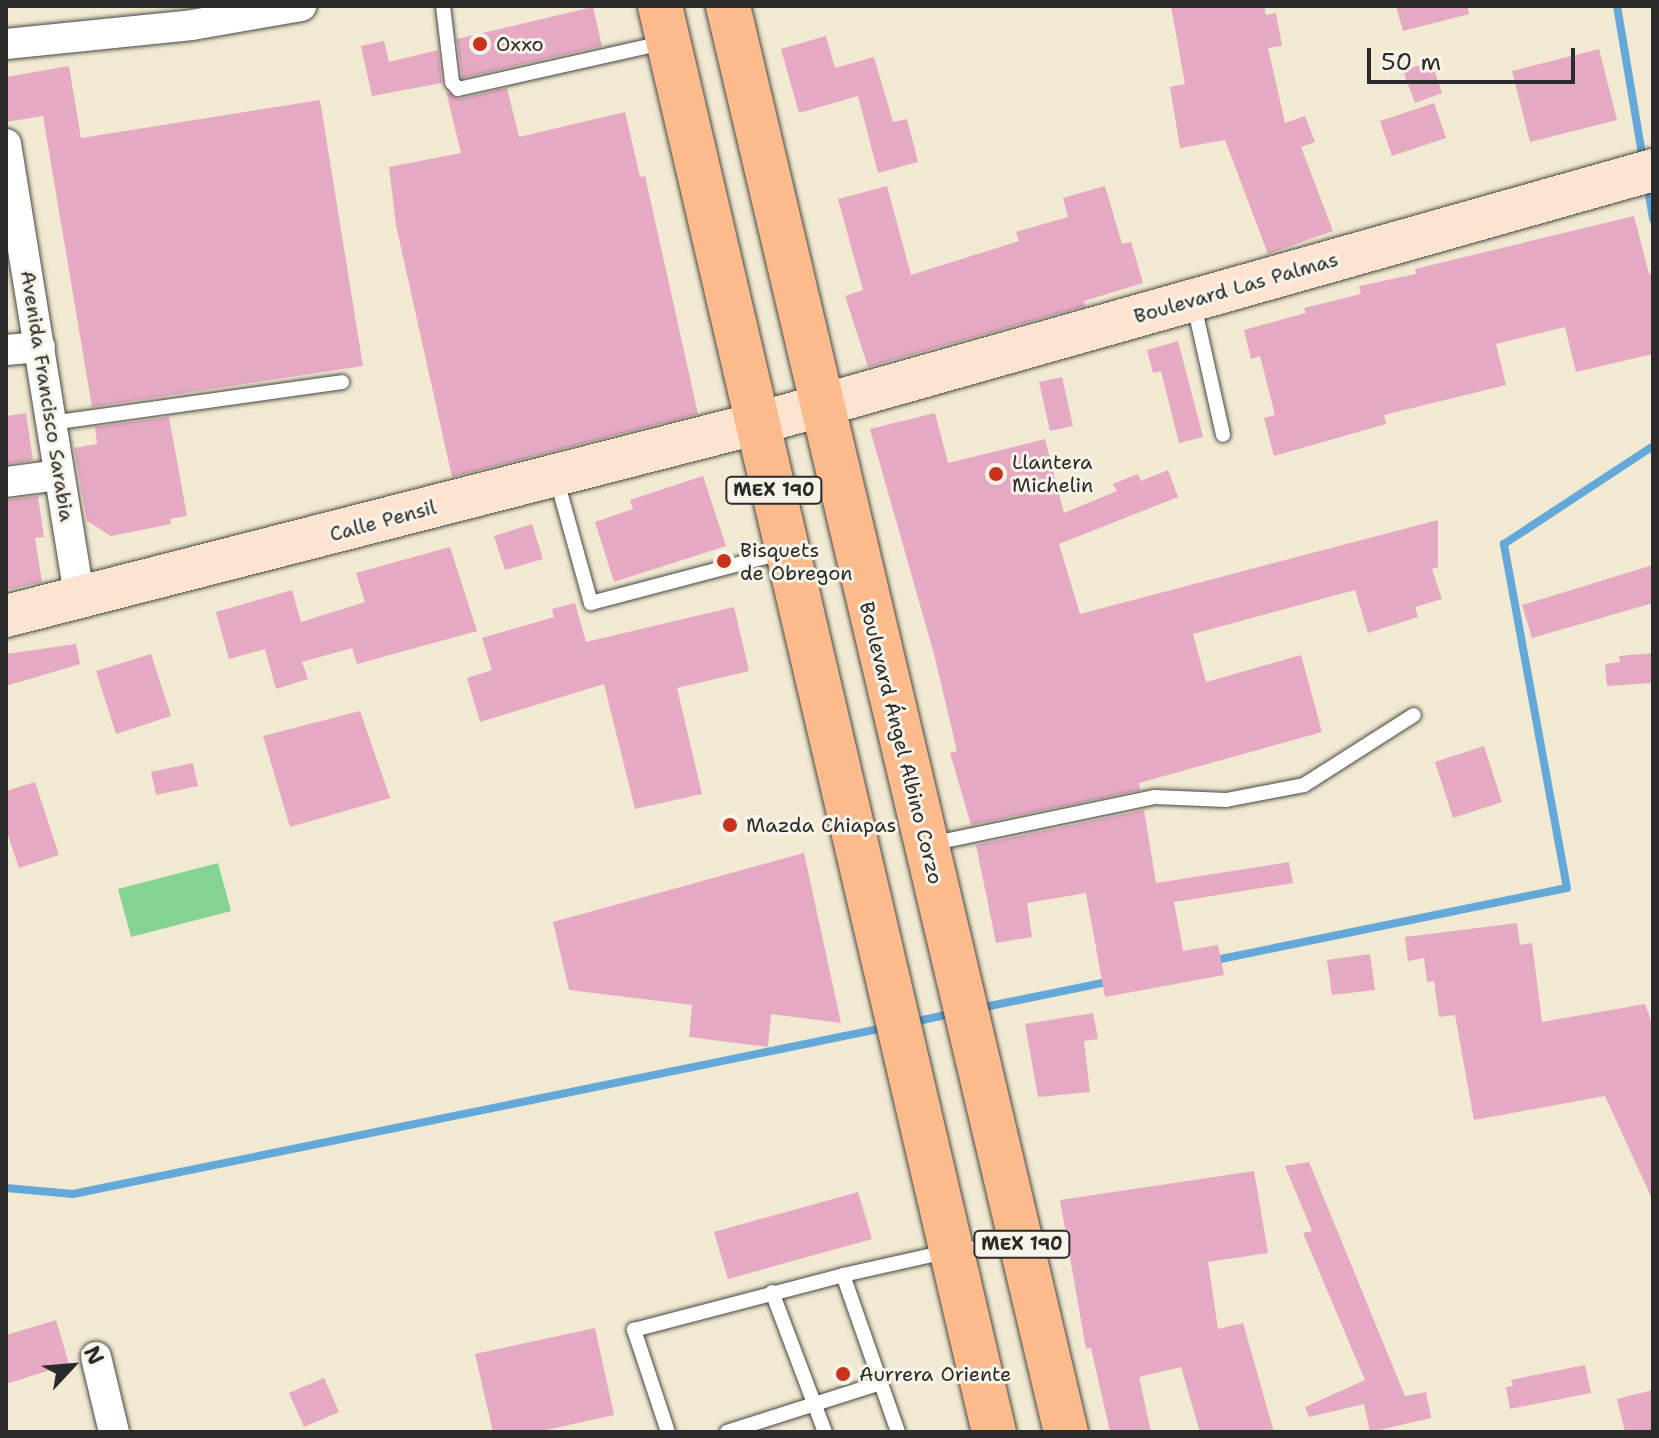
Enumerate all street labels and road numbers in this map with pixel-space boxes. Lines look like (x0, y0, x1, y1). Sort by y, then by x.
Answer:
street label: Boulevard Las Palmas (1131, 247, 1341, 329)
street label: Avenida Francisco Sarabia (15, 269, 79, 523)
road number: MEX 190 (724, 476, 824, 504)
street label: Calle Pensil (327, 495, 439, 547)
street label: Boulevard Ángel Albino Corzo (854, 599, 948, 887)
road number: MEX 190 (972, 1230, 1072, 1258)

